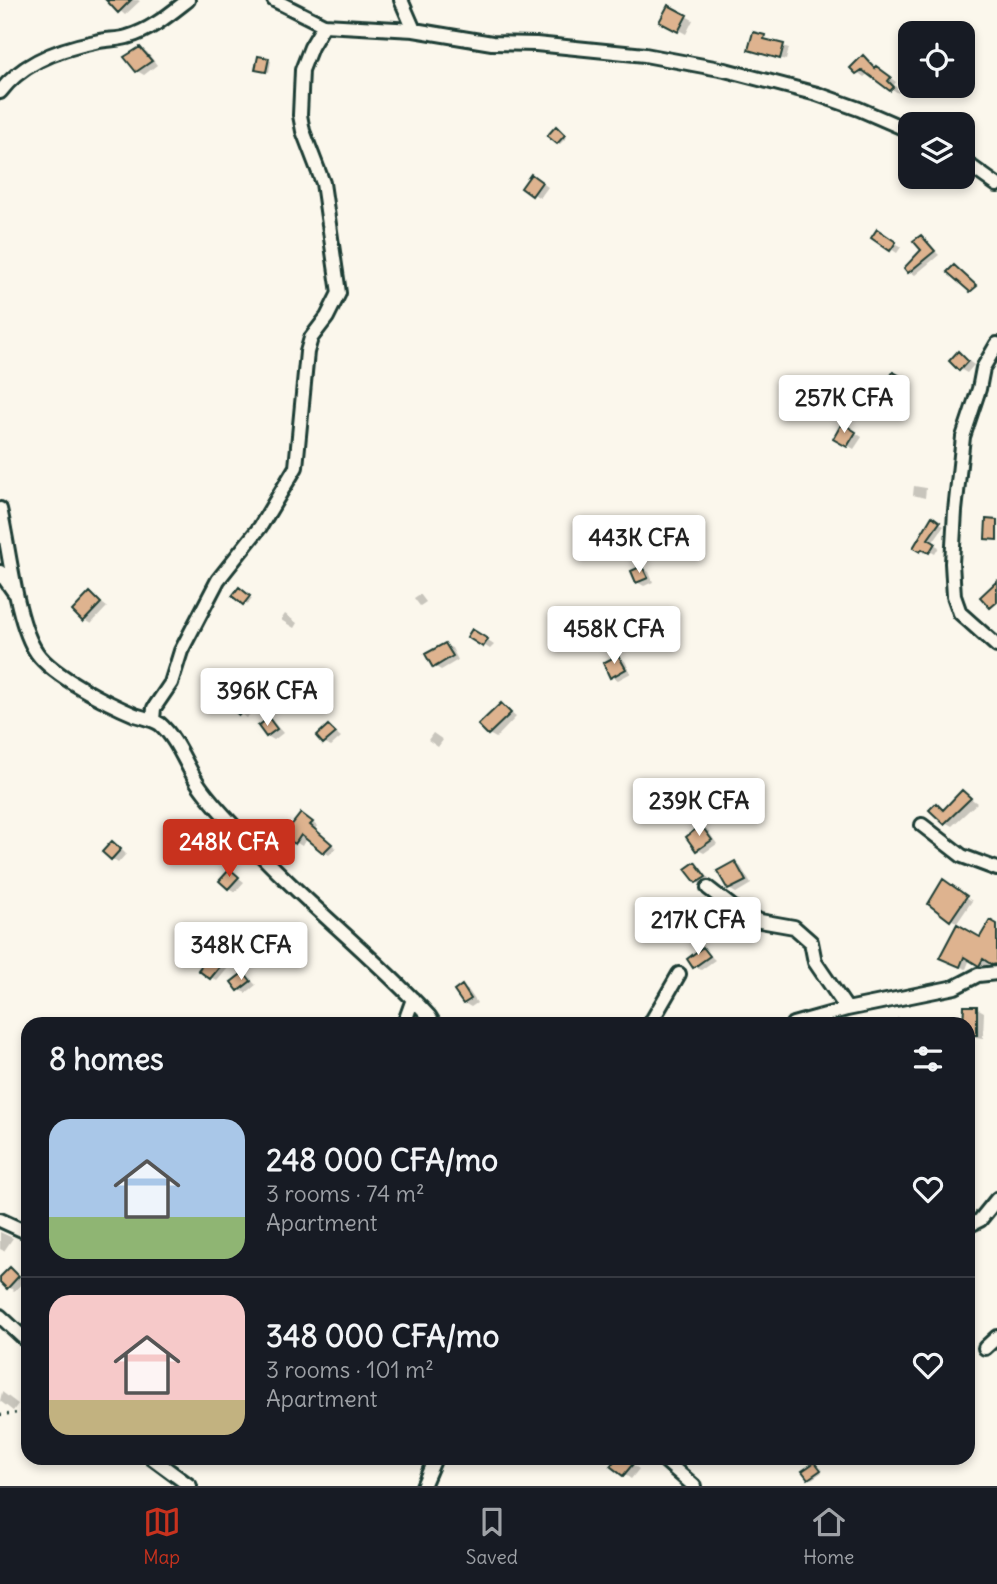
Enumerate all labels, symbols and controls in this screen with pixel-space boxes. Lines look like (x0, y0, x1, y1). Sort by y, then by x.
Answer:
map controls (898, 21, 975, 189)
button: locate (898, 21, 975, 98)
button: layers (898, 112, 975, 189)
pin: 257K CFA (772, 376, 916, 435)
text: 257K CFA (795, 383, 893, 412)
pin: 443K CFA (567, 516, 711, 575)
text: 443K CFA (588, 523, 690, 552)
pin: 458K CFA (542, 606, 686, 666)
text: 458K CFA (563, 614, 665, 643)
pin: 396K CFA (195, 668, 339, 728)
text: 396K CFA (217, 676, 318, 705)
pin: 239K CFA (627, 778, 771, 838)
text: 239K CFA (649, 786, 749, 815)
pin: 248K CFA (157, 820, 301, 879)
text: 248K CFA (179, 827, 279, 856)
pin: 217K CFA (626, 898, 770, 957)
text: 217K CFA (651, 905, 745, 934)
pin: 348K CFA (169, 922, 313, 982)
text: 348K CFA (190, 930, 292, 959)
text: 8 homes (49, 1040, 164, 1078)
icon: filters (909, 1040, 947, 1078)
text: 248 000 CFA/mo (266, 1141, 498, 1179)
icon: home (105, 1147, 189, 1231)
icon: heart (909, 1170, 947, 1208)
text: 3 rooms · 74 m² (266, 1179, 425, 1208)
text: Apartment (266, 1208, 378, 1237)
text: 348 000 CFA/mo (266, 1317, 499, 1355)
icon: home (105, 1323, 189, 1407)
icon: heart (909, 1346, 947, 1384)
text: 3 rooms · 101 m² (266, 1355, 434, 1384)
text: Apartment (266, 1384, 378, 1413)
tab: Map (143, 1503, 181, 1569)
tab: Saved (466, 1503, 518, 1569)
tab: Home (803, 1503, 854, 1569)

